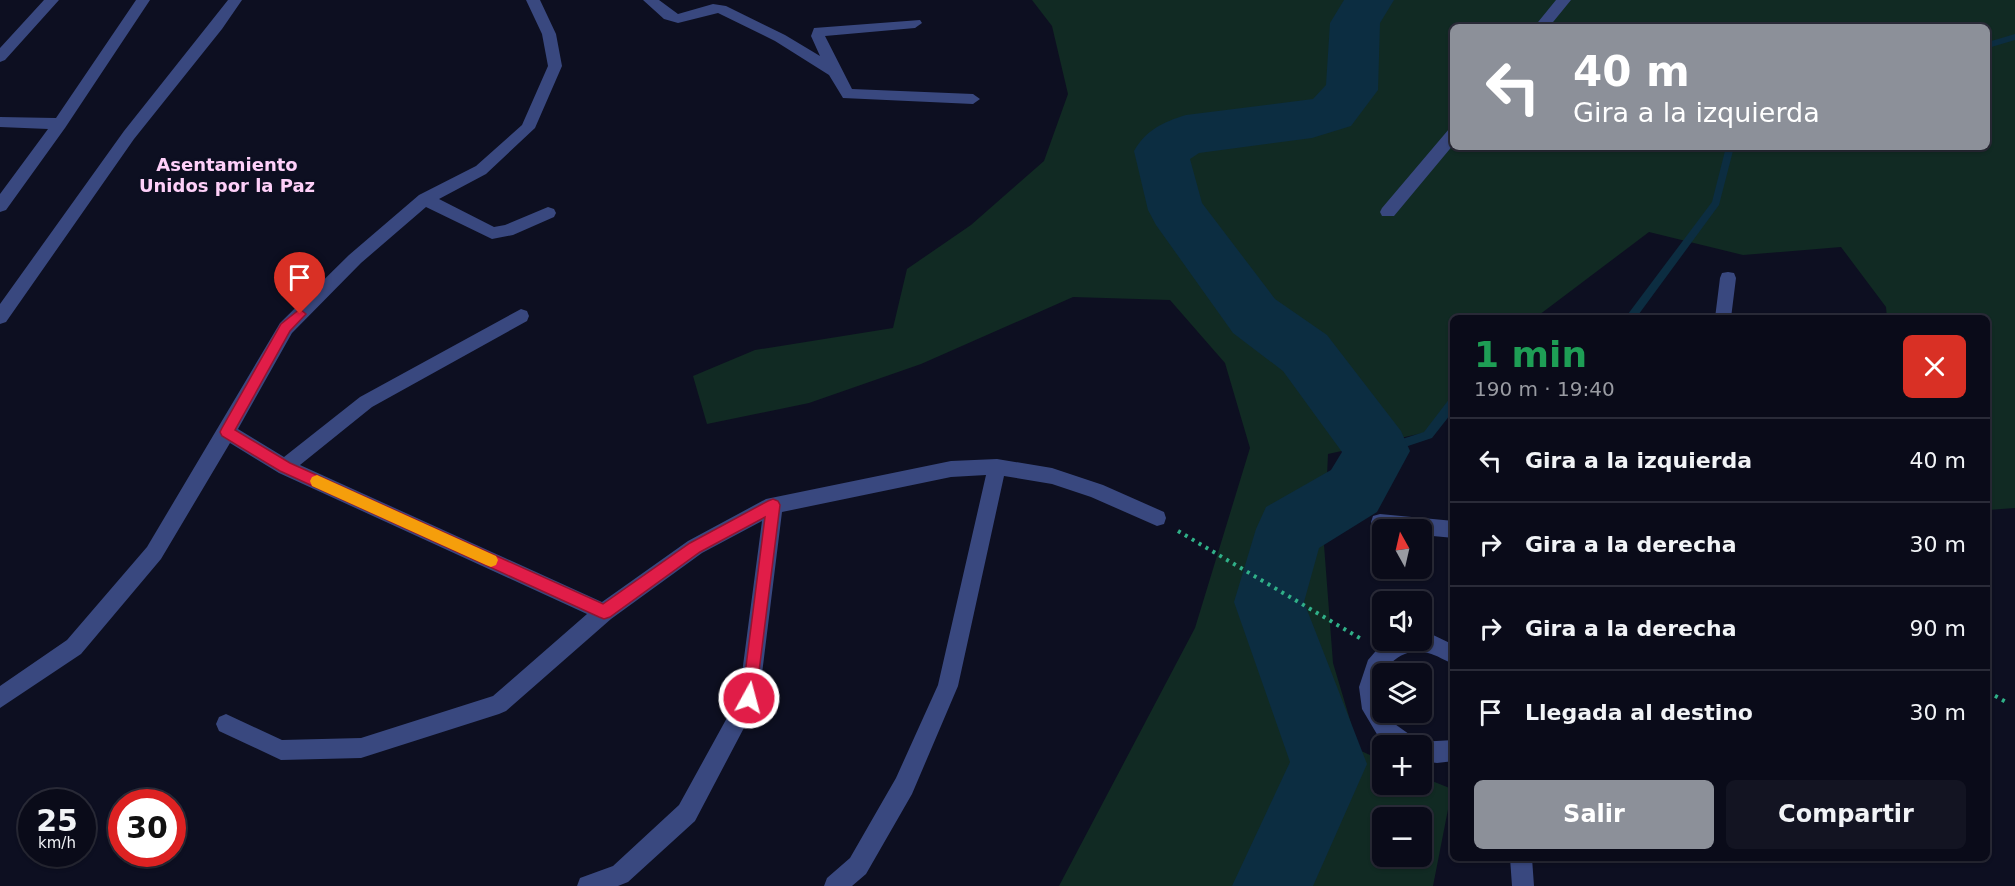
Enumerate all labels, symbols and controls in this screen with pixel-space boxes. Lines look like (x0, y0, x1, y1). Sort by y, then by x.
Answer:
text: 40 m (1573, 47, 1690, 96)
icon: left (1474, 48, 1552, 126)
text: Gira a la izquierda (1573, 97, 1820, 128)
district label: Asentamiento Unidos por la Paz (139, 154, 315, 196)
pin (274, 252, 325, 314)
icon: arrive (283, 261, 316, 294)
text: 1 min (1474, 334, 1587, 375)
button: close (1903, 335, 1966, 398)
text: 190 m · 19:40 (1474, 377, 1615, 401)
icon: left (1474, 444, 1507, 477)
text: Gira a la izquierda (1525, 448, 1752, 473)
text: 40 m (1910, 448, 1966, 473)
north arrow (1372, 519, 1432, 579)
map controls (1372, 519, 1432, 867)
icon: right (1474, 528, 1507, 561)
text: Gira a la derecha (1525, 532, 1737, 557)
text: 30 m (1910, 532, 1966, 557)
button: sound (1372, 591, 1432, 651)
icon: right (1474, 612, 1507, 645)
text: Gira a la derecha (1525, 616, 1737, 641)
text: 90 m (1910, 616, 1966, 641)
button: layers (1372, 663, 1432, 723)
position arrow (717, 666, 781, 730)
icon: arrive (1474, 696, 1507, 729)
text: Llegada al destino (1525, 700, 1753, 725)
text: 30 m (1910, 700, 1966, 725)
button: + (1372, 735, 1432, 795)
button: Salir (1474, 780, 1714, 849)
button: Compartir (1726, 780, 1966, 849)
speed limit sign: 30 (108, 789, 186, 867)
text: 25 (36, 803, 78, 838)
button: − (1372, 807, 1432, 867)
text: km/h (38, 834, 76, 852)

